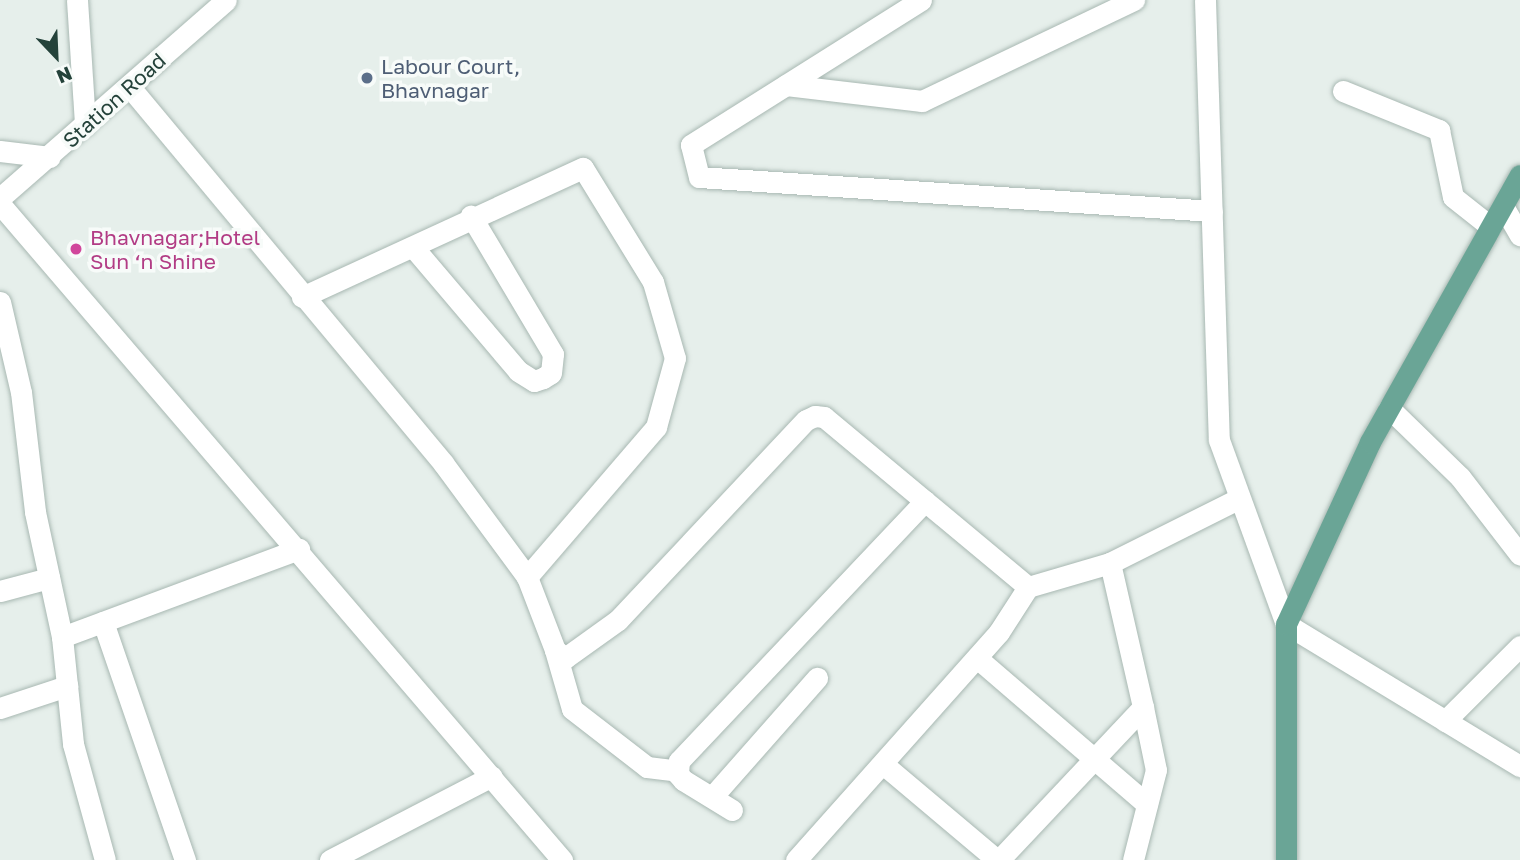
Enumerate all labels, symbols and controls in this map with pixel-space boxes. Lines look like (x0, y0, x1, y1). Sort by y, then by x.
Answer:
north arrow (21, 21, 91, 91)
street label: Station Road (58, 47, 170, 153)
place label: Labour Court, Bhavnagar (381, 53, 520, 103)
text: N (53, 62, 76, 89)
marker: Labour Court, Bhavnagar (359, 70, 375, 86)
place label: Bhavnagar;Hotel Sun ‘n Shine (90, 224, 260, 274)
marker: Bhavnagar;Hotel Sun ‘n Shine (68, 241, 84, 257)

